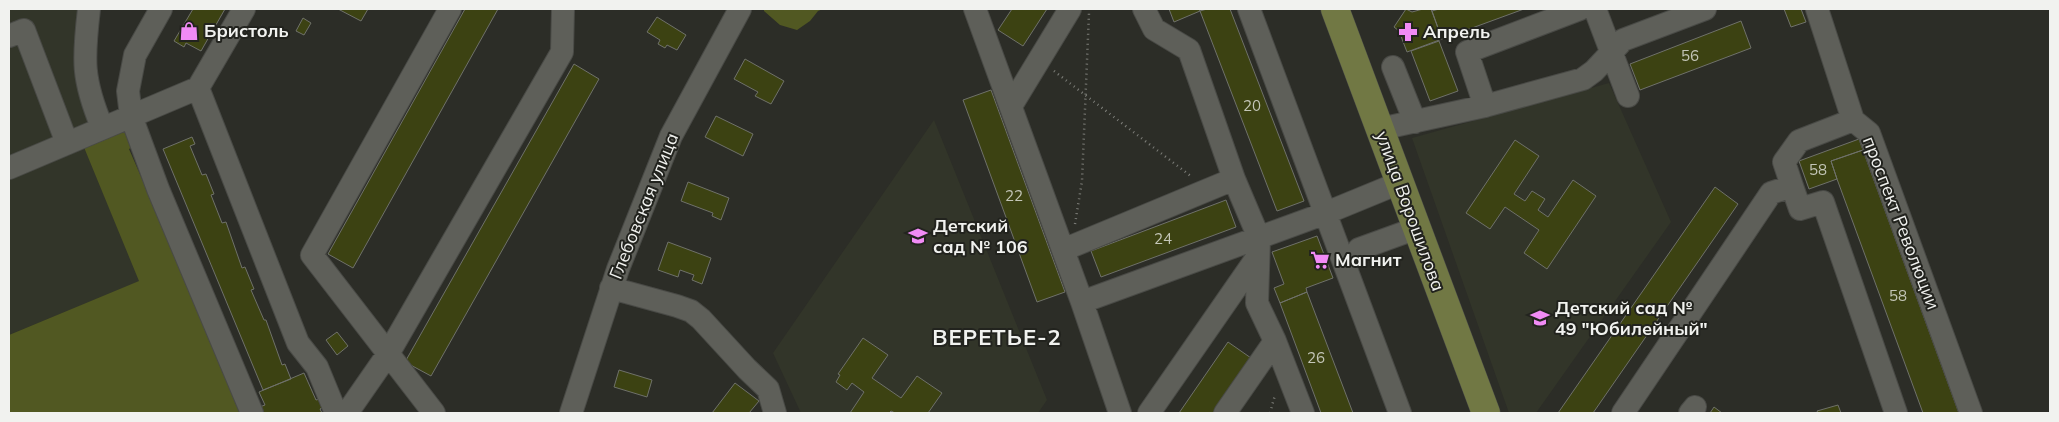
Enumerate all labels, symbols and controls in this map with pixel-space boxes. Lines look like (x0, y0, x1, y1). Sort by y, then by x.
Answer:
place label: Бристоль (204, 19, 289, 42)
shop icon: Бристоль (178, 20, 200, 42)
place label: Апрель (1423, 20, 1490, 43)
pharmacy icon: Апрель (1397, 21, 1419, 43)
house number: 56 (1681, 46, 1699, 65)
house number: 20 (1243, 96, 1261, 115)
street label: улица Ворошилова (1371, 128, 1450, 294)
street label: Глебовская улица (604, 129, 683, 282)
street label: проспект Революции (1858, 133, 1945, 313)
house number: 58 (1809, 160, 1827, 179)
house number: 22 (1005, 186, 1023, 205)
place label: Детский сад № 106 (933, 214, 1028, 258)
school or university icon: Детский сад № 106 (907, 225, 929, 247)
house number: 24 (1154, 229, 1172, 248)
place label: Магнит (1335, 248, 1402, 271)
supermarket icon: Магнит (1309, 249, 1331, 271)
house number: 58 (1889, 286, 1907, 305)
place label: Детский сад № 49 "Юбилейный" (1555, 296, 1708, 340)
school or university icon: Детский сад № 49 "Юбилейный" (1529, 307, 1551, 329)
district label: ВЕРЕТЬЕ-2 (932, 323, 1062, 351)
house number: 26 (1307, 348, 1325, 367)

